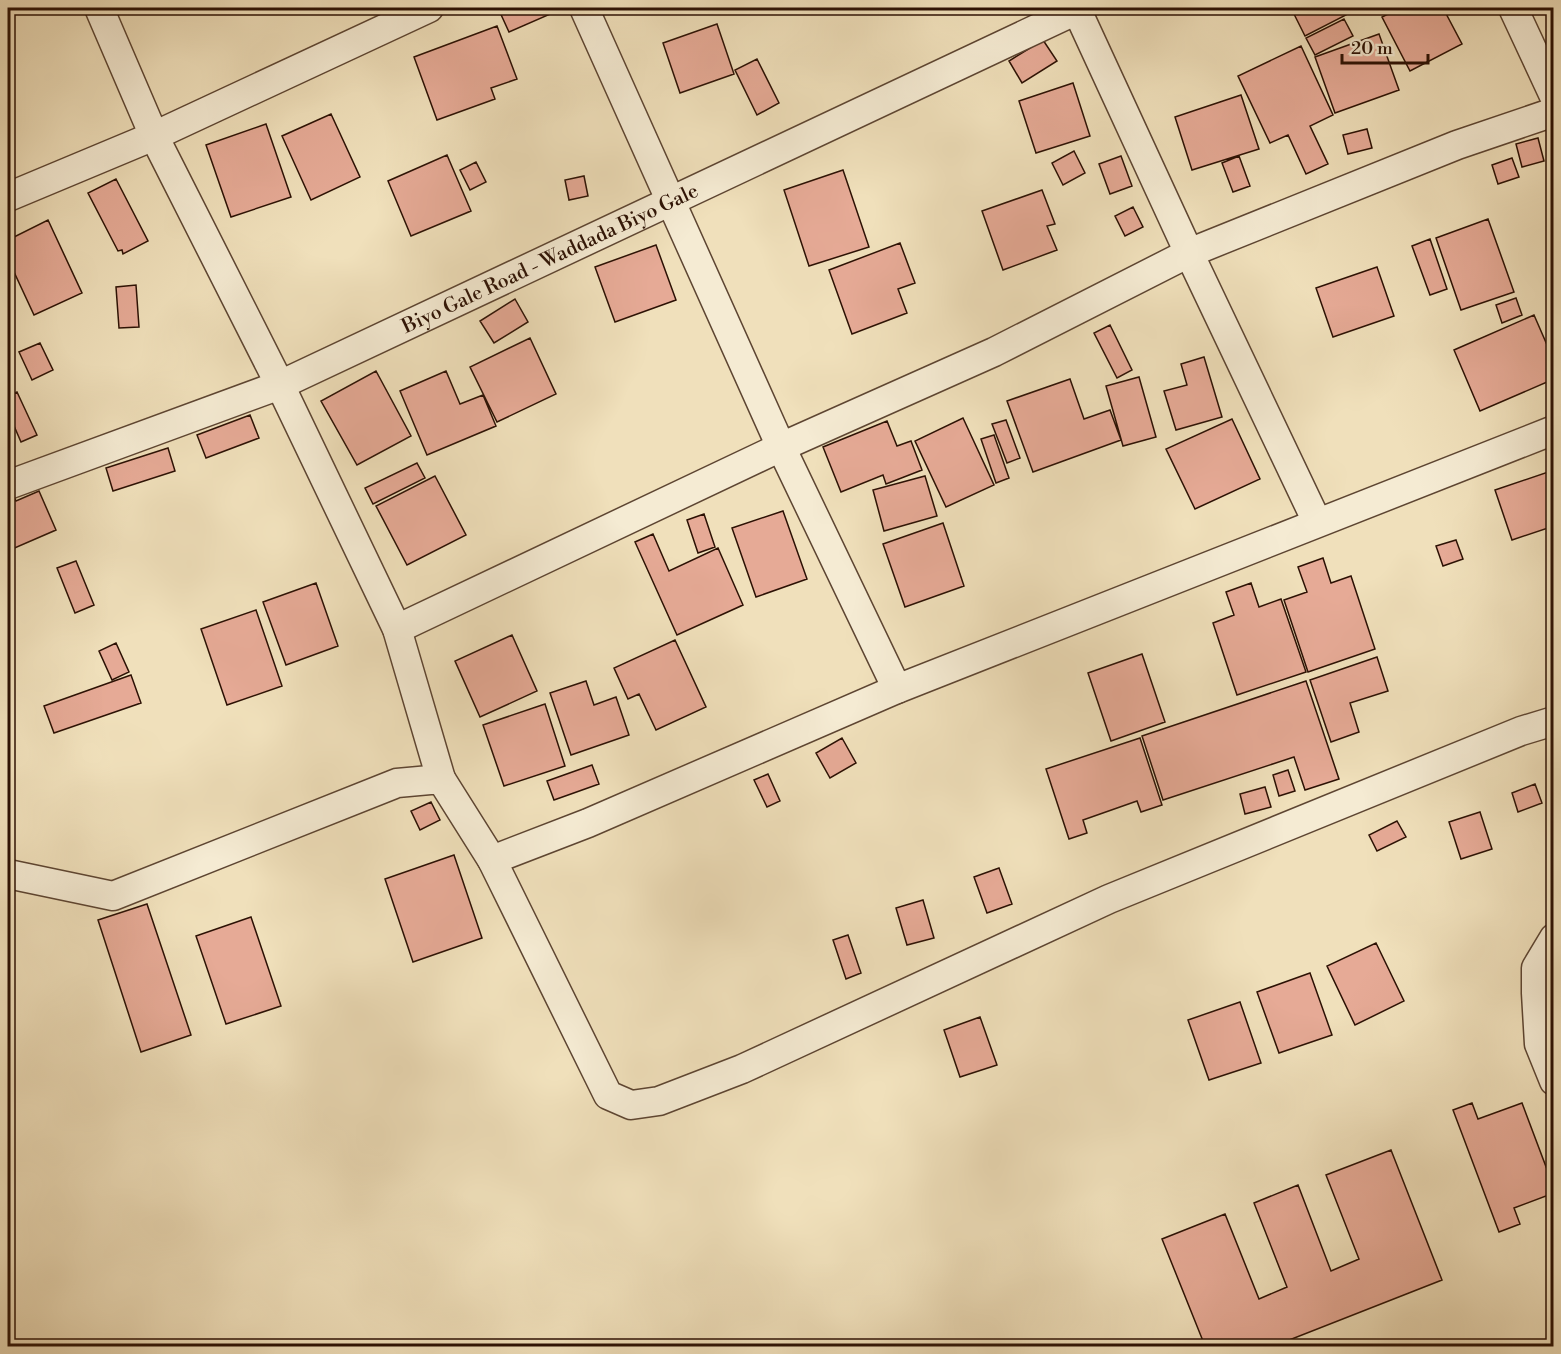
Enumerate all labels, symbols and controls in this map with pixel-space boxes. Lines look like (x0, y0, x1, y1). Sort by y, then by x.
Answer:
scale bar (1342, 27, 1428, 65)
text: 20 m (1351, 37, 1393, 60)
street label: Biyo Gale Road - Waddada Biyo Gale (397, 179, 703, 340)

